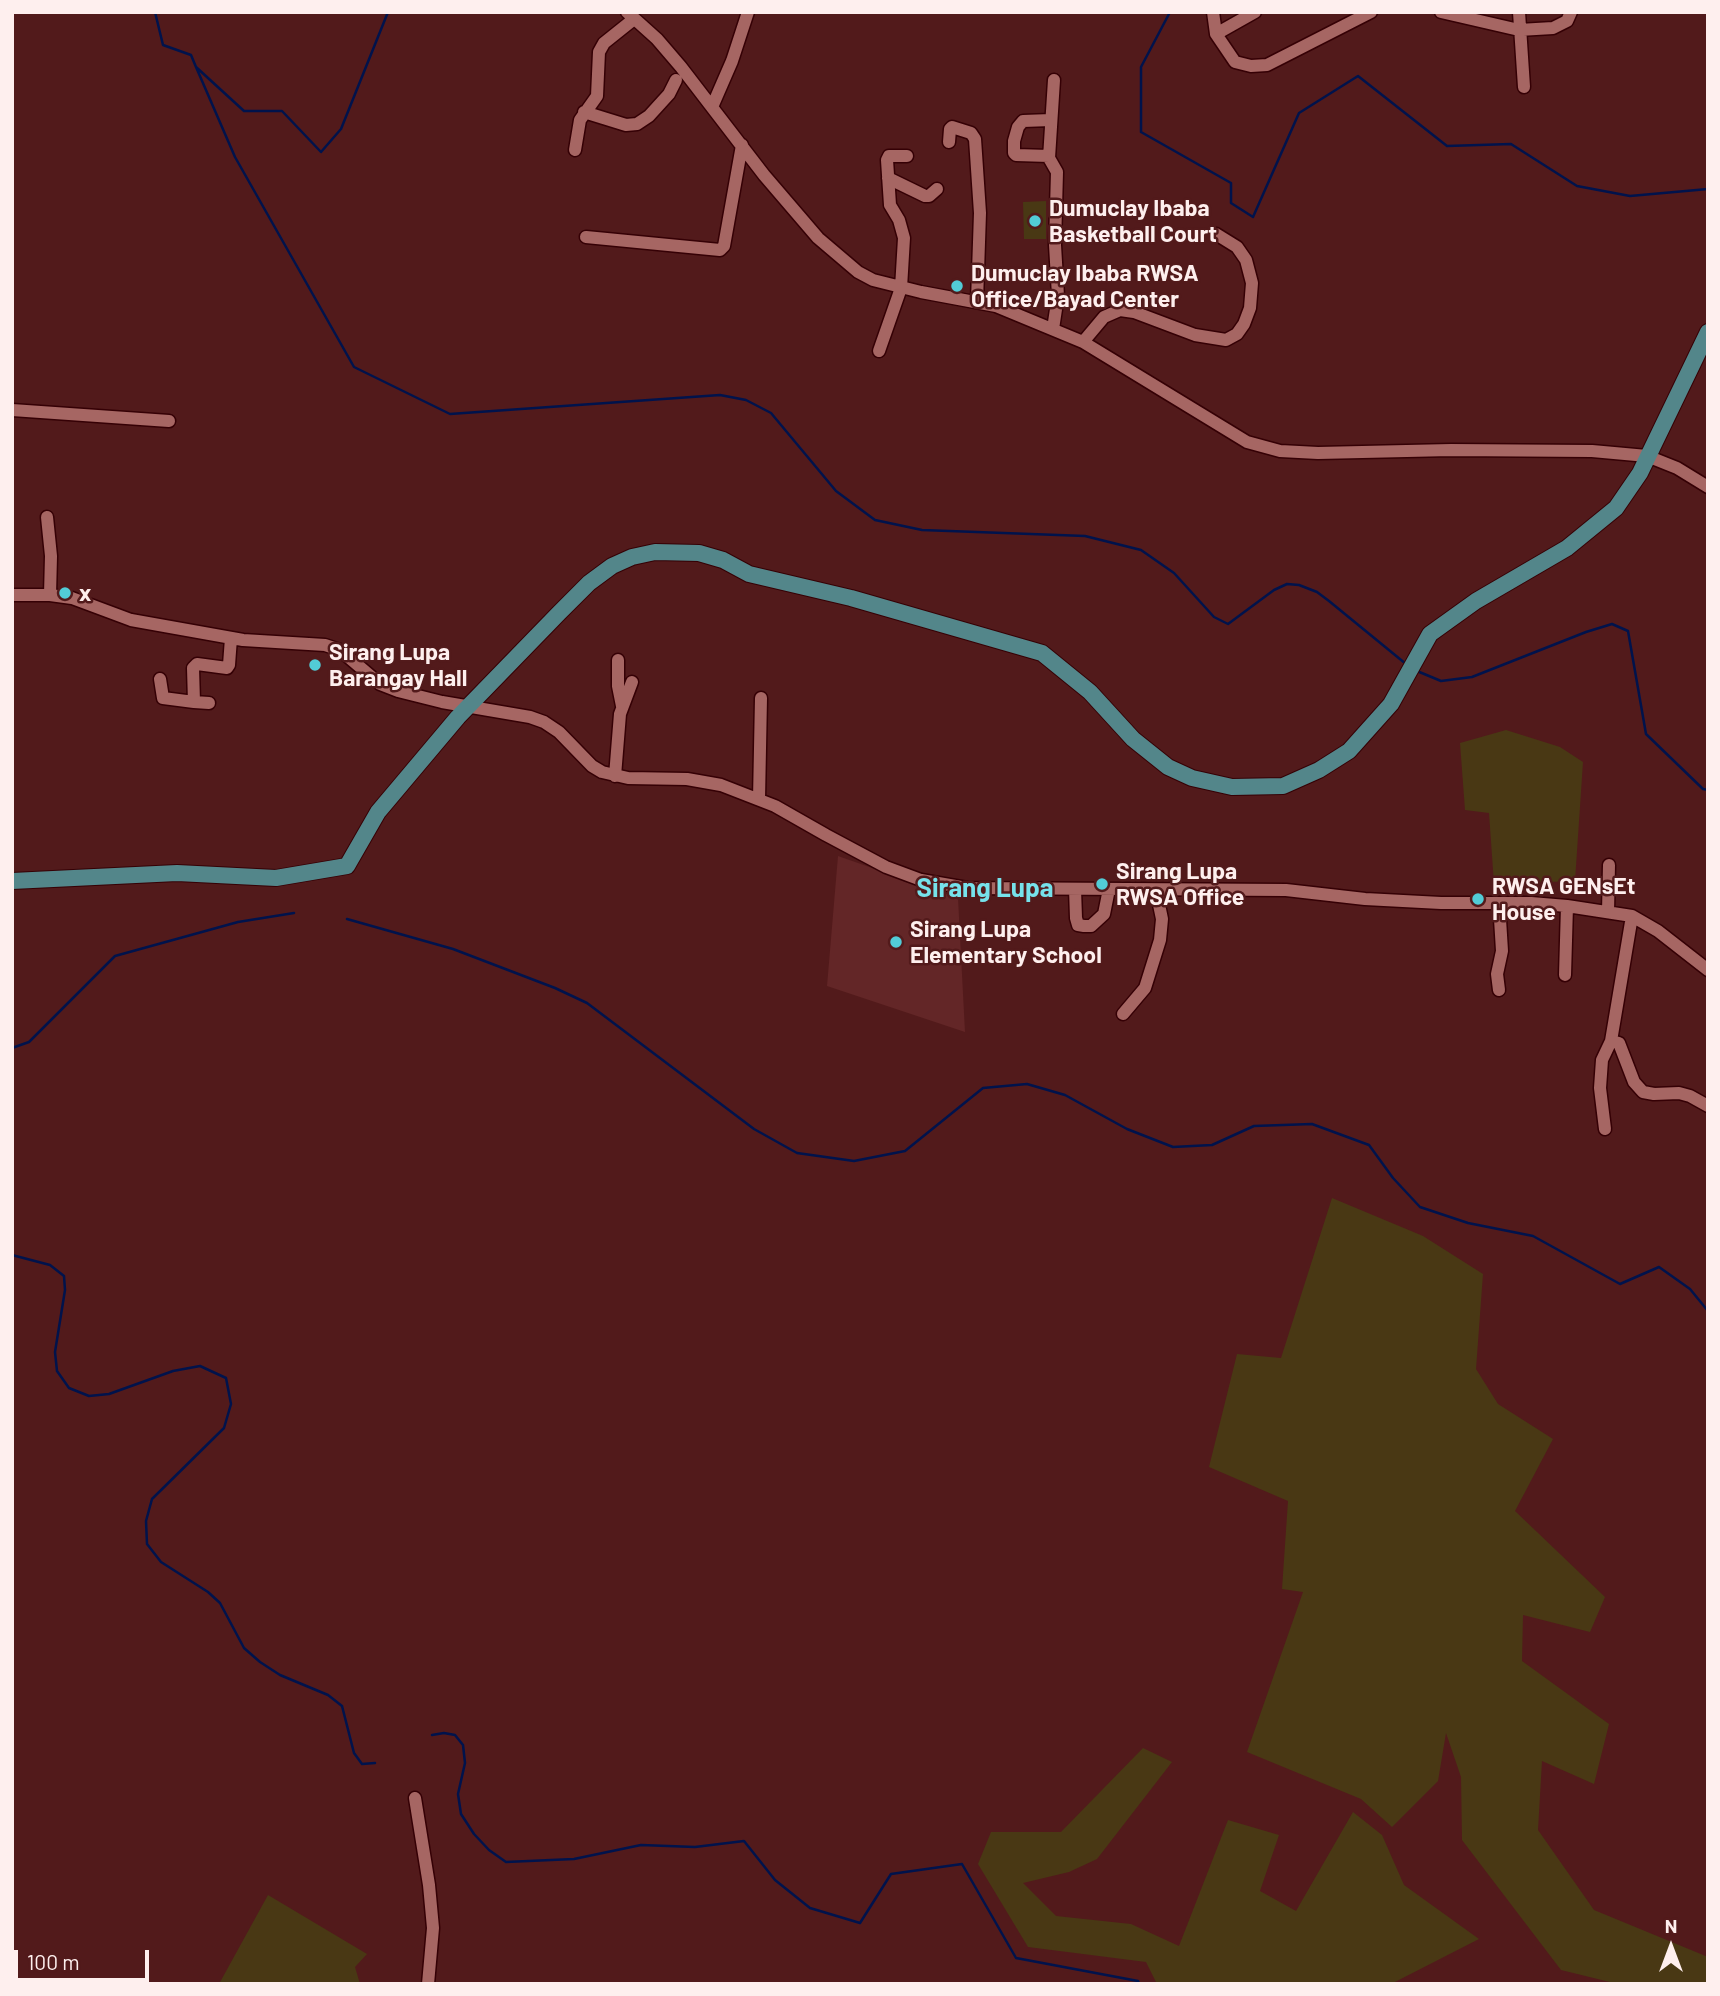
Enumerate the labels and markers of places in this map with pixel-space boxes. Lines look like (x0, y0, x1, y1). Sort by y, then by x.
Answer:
place label: Dumuclay Ibaba Basketball Court (1049, 194, 1217, 248)
marker: Dumuclay Ibaba Basketball Court (1027, 213, 1043, 229)
place label: Dumuclay Ibaba RWSA Office/Bayad Center (971, 259, 1199, 313)
marker: Dumuclay Ibaba RWSA Office/Bayad Center (949, 278, 965, 294)
place label: x (79, 579, 91, 607)
marker: x (57, 585, 73, 601)
place label: Sirang Lupa Barangay Hall (329, 638, 467, 692)
marker: Sirang Lupa Barangay Hall (307, 657, 323, 673)
place label: Sirang Lupa RWSA Office (1116, 857, 1244, 911)
place label: RWSA GENsEt House (1492, 872, 1636, 926)
marker: Sirang Lupa RWSA Office (1094, 876, 1110, 892)
marker: RWSA GENsEt House (1470, 891, 1486, 907)
place label: Sirang Lupa Elementary School (910, 915, 1102, 969)
marker: Sirang Lupa Elementary School (888, 934, 904, 950)

